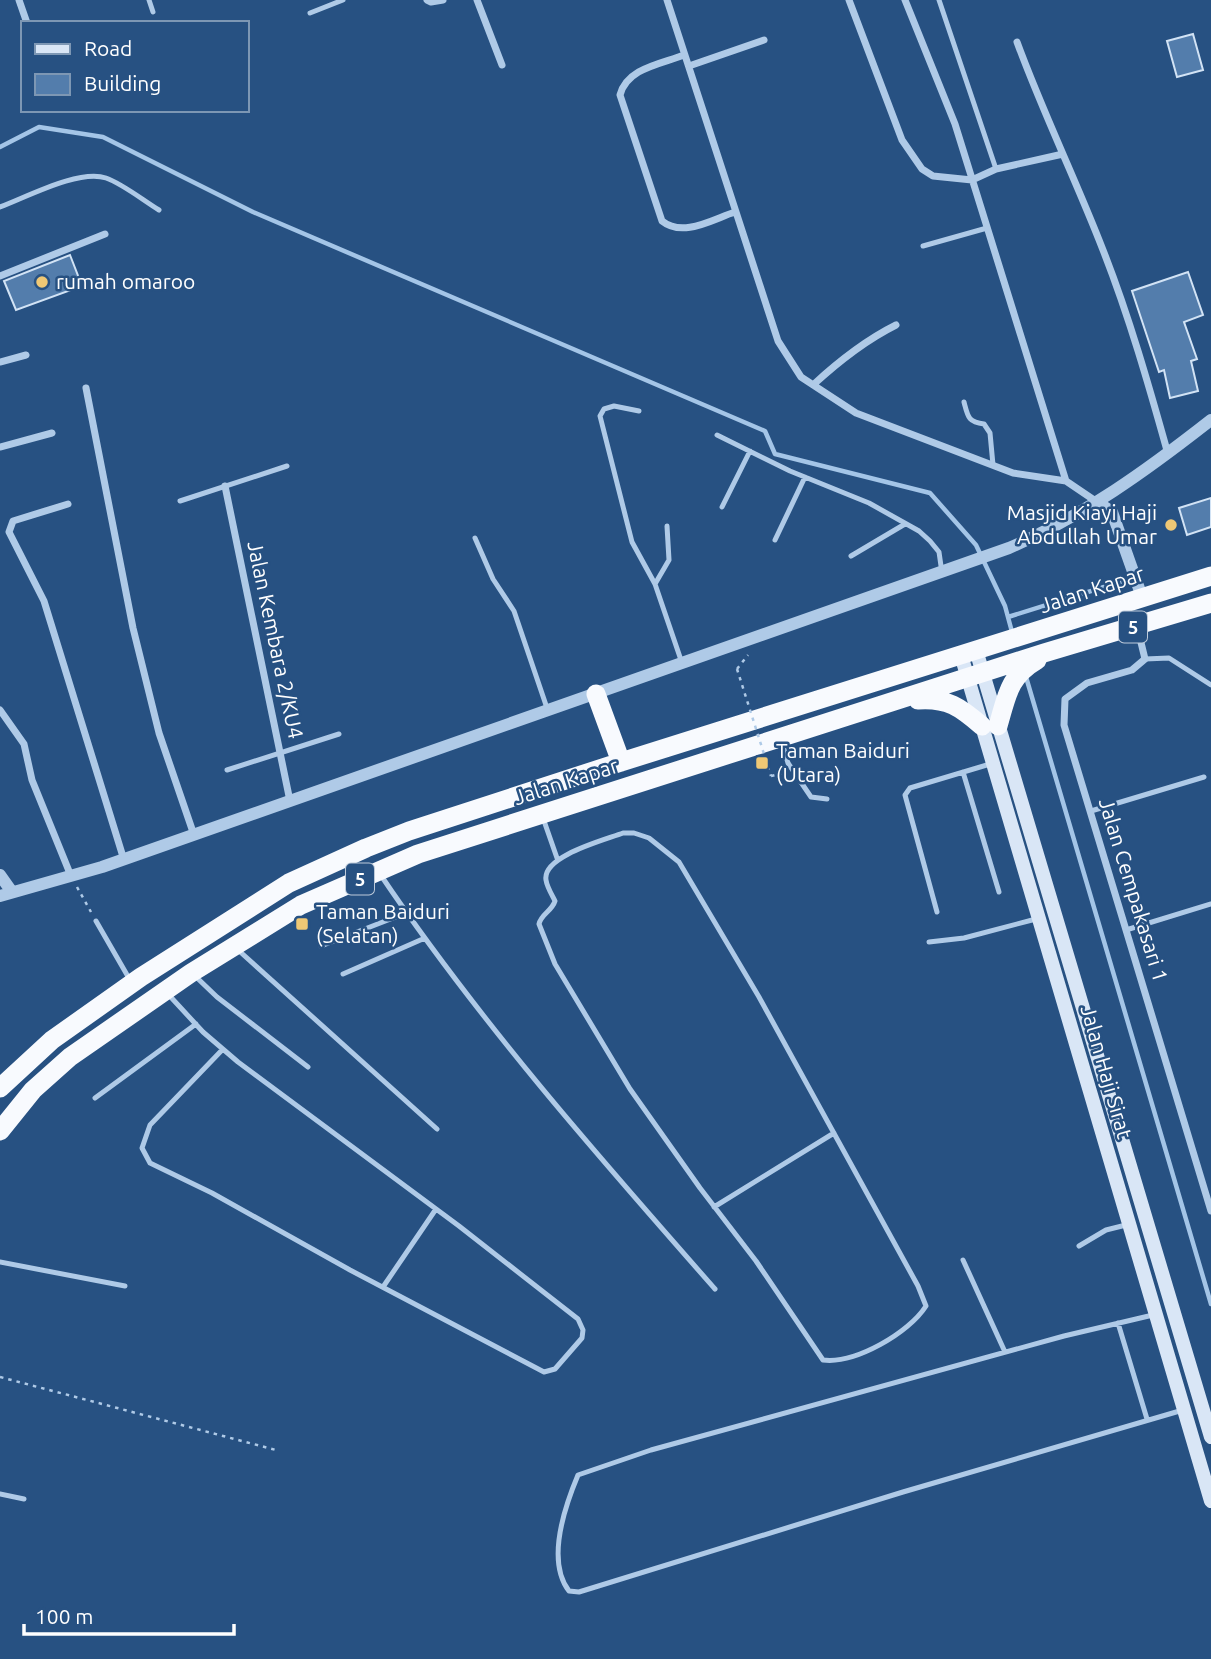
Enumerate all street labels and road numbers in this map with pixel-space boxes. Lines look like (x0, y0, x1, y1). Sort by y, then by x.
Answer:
street label: Jalan Kembara 2/KU4 (243, 539, 309, 741)
street label: Jalan Kapar (1036, 561, 1147, 617)
road number: 5 (1119, 612, 1147, 642)
street label: Jalan Kapar (510, 753, 621, 809)
street label: Jalan Cempakasari 1 (1095, 795, 1173, 985)
road number: 5 (346, 864, 374, 894)
street label: Jalan Haji Sirat (1076, 1002, 1137, 1141)

